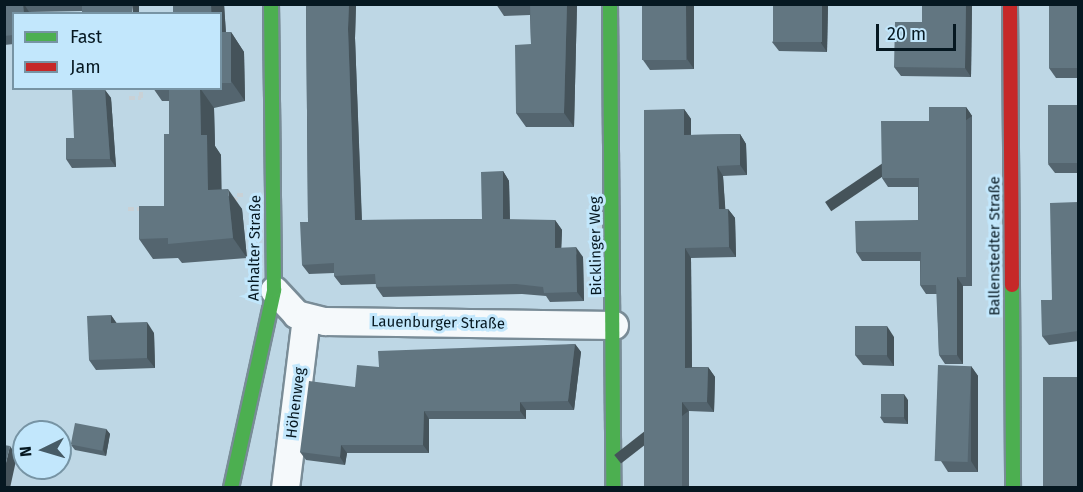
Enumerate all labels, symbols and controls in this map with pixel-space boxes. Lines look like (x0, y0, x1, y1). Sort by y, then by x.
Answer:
legend (12, 12, 222, 90)
scale bar (879, 12, 958, 50)
text: 20 m (887, 23, 926, 45)
text: Fast (70, 26, 102, 48)
text: Jam (70, 56, 101, 78)
street label: Ballenstedter Straße (986, 176, 1004, 316)
street label: Anhalter Straße (245, 195, 265, 301)
street label: Bicklinger Weg (586, 196, 606, 296)
street label: Lauenburger Straße (371, 313, 505, 333)
street label: Höhenweg (283, 366, 309, 440)
north arrow (12, 420, 72, 480)
text: N (16, 445, 35, 458)

